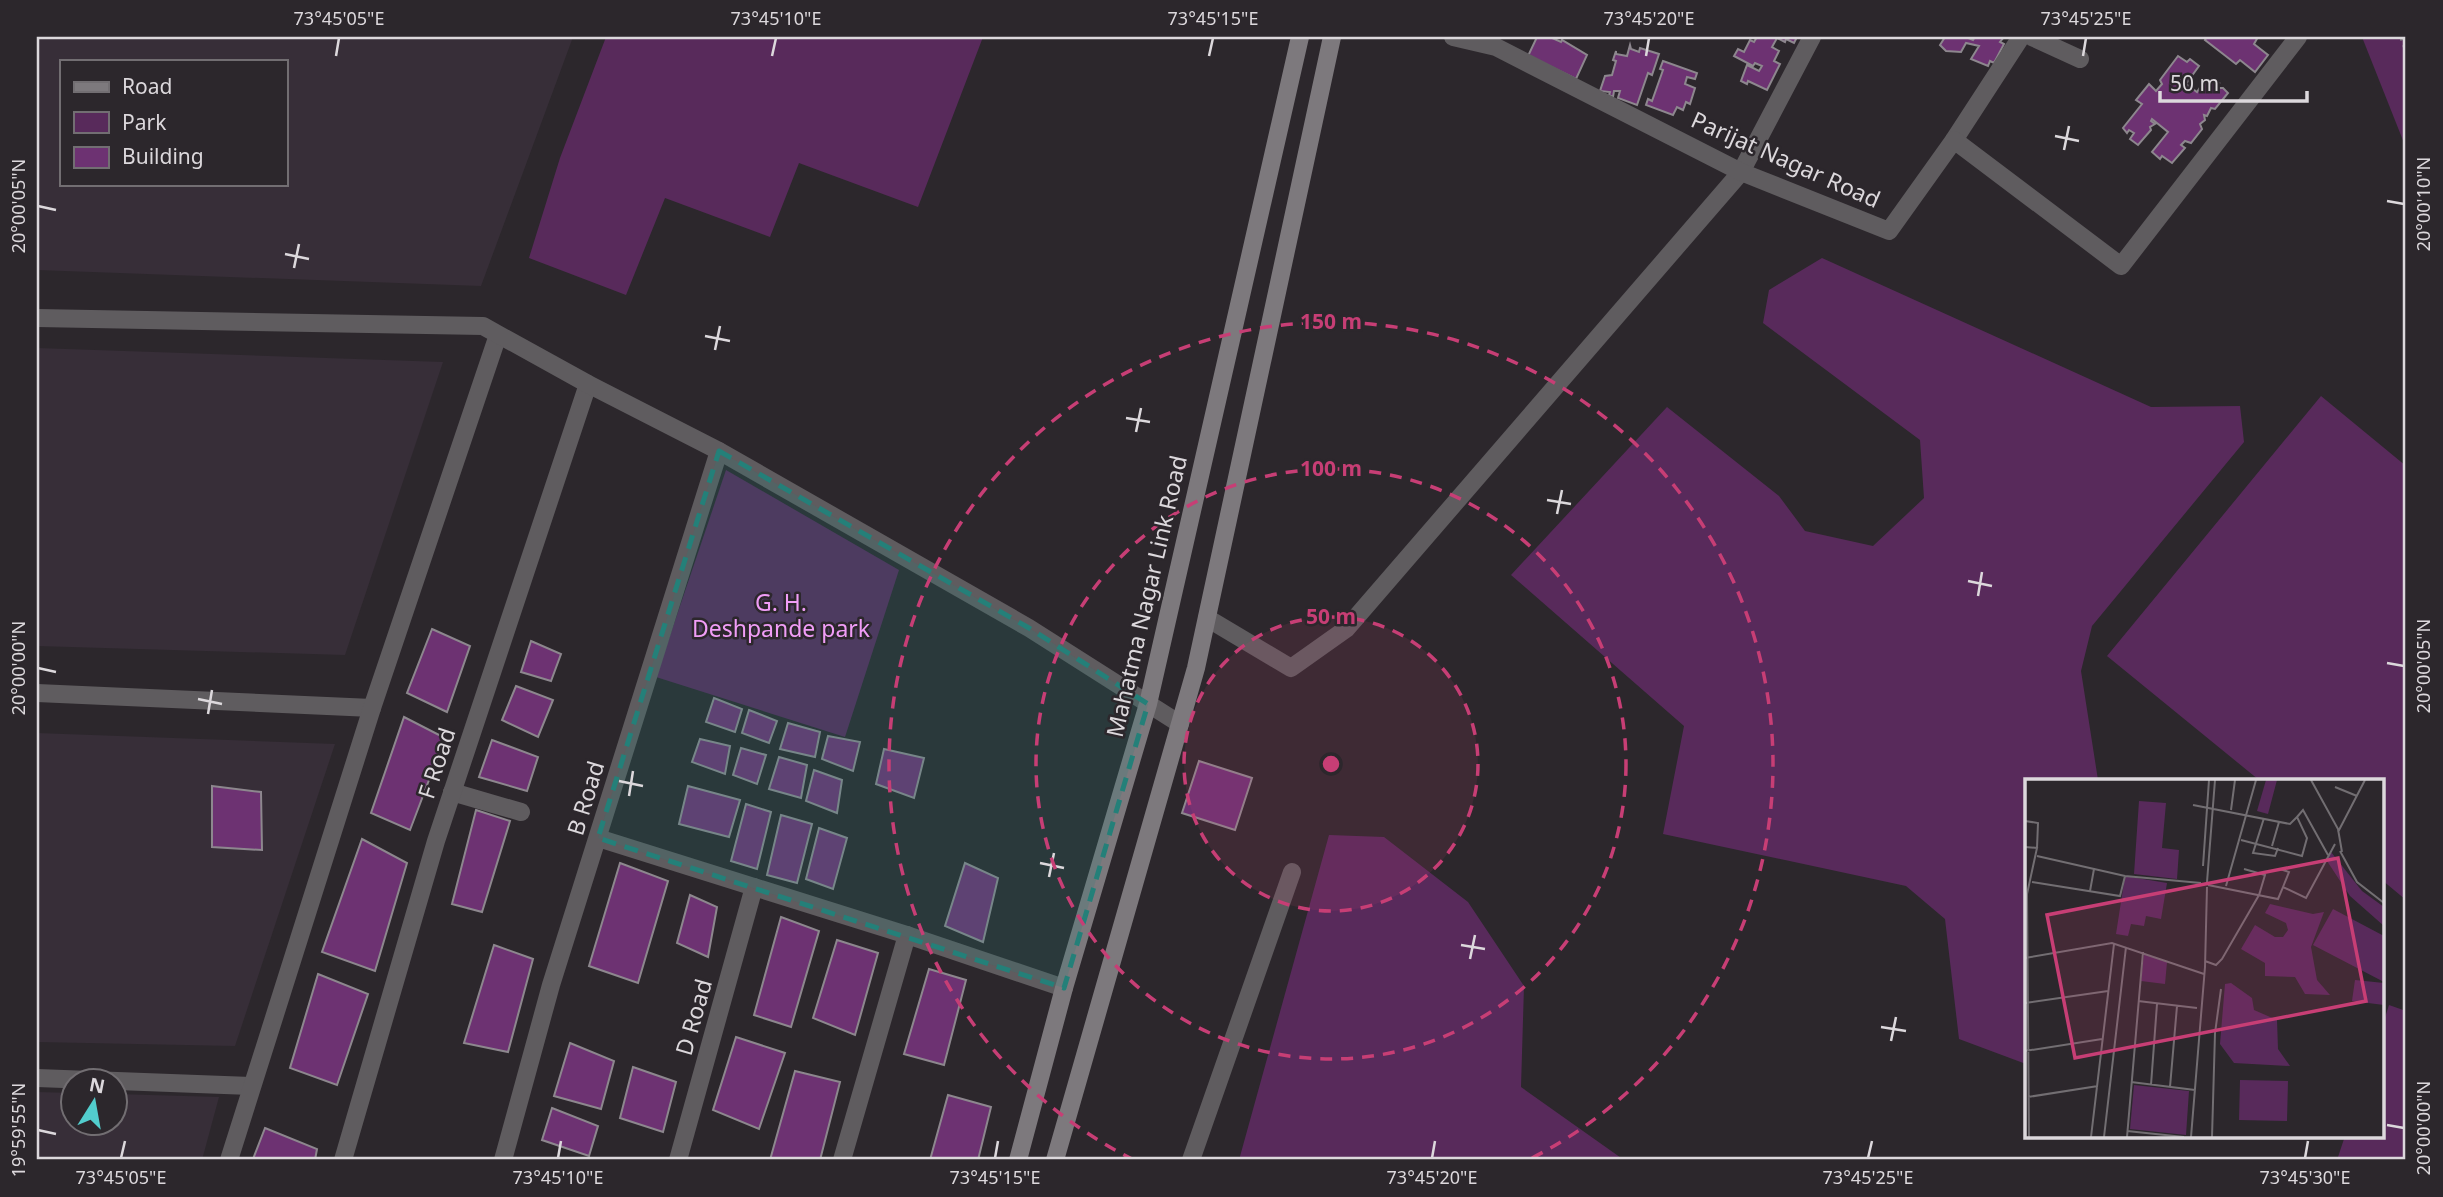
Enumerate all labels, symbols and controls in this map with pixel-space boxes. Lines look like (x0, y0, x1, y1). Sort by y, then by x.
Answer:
text: 73°45'05"E (294, 6, 384, 30)
text: 73°45'10"E (731, 6, 821, 30)
text: 73°45'15"E (1168, 6, 1258, 30)
text: 73°45'20"E (1604, 6, 1694, 30)
text: 73°45'25"E (2041, 6, 2131, 30)
legend (60, 60, 287, 186)
scale bar (2160, 60, 2306, 104)
text: 50 m (2170, 69, 2219, 97)
text: Road (122, 72, 172, 100)
street label: Parijat Nagar Road (1687, 103, 1885, 215)
text: Park (122, 108, 167, 136)
text: Building (122, 142, 204, 170)
text: 20°00'10"N (2411, 157, 2435, 251)
text: 20°00'05"N (6, 159, 30, 253)
text: 150 m (1300, 307, 1362, 335)
street label: Mahatma Nagar Link Road (1098, 452, 1194, 740)
text: 100 m (1300, 454, 1362, 482)
park label: G. H. Deshpande park (692, 586, 871, 644)
text: 50 m (1306, 602, 1356, 630)
text: 20°00'05"N (2411, 619, 2435, 713)
text: 20°00'00"N (6, 621, 30, 715)
street label: F Road (409, 723, 463, 803)
centre of rings (1319, 752, 1343, 776)
street label: B Road (559, 757, 611, 839)
inset map (2025, 779, 2384, 1138)
street label: D Road (667, 975, 719, 1059)
north arrow (60, 1068, 130, 1138)
text: N (87, 1071, 107, 1100)
text: 20°00'00"N (2411, 1081, 2435, 1175)
text: 19°59'55"N (6, 1083, 30, 1177)
text: 73°45'05"E (76, 1165, 166, 1189)
text: 73°45'10"E (513, 1165, 603, 1189)
text: 73°45'15"E (950, 1165, 1040, 1189)
text: 73°45'20"E (1387, 1165, 1477, 1189)
text: 73°45'25"E (1823, 1165, 1913, 1189)
text: 73°45'30"E (2260, 1165, 2350, 1189)

